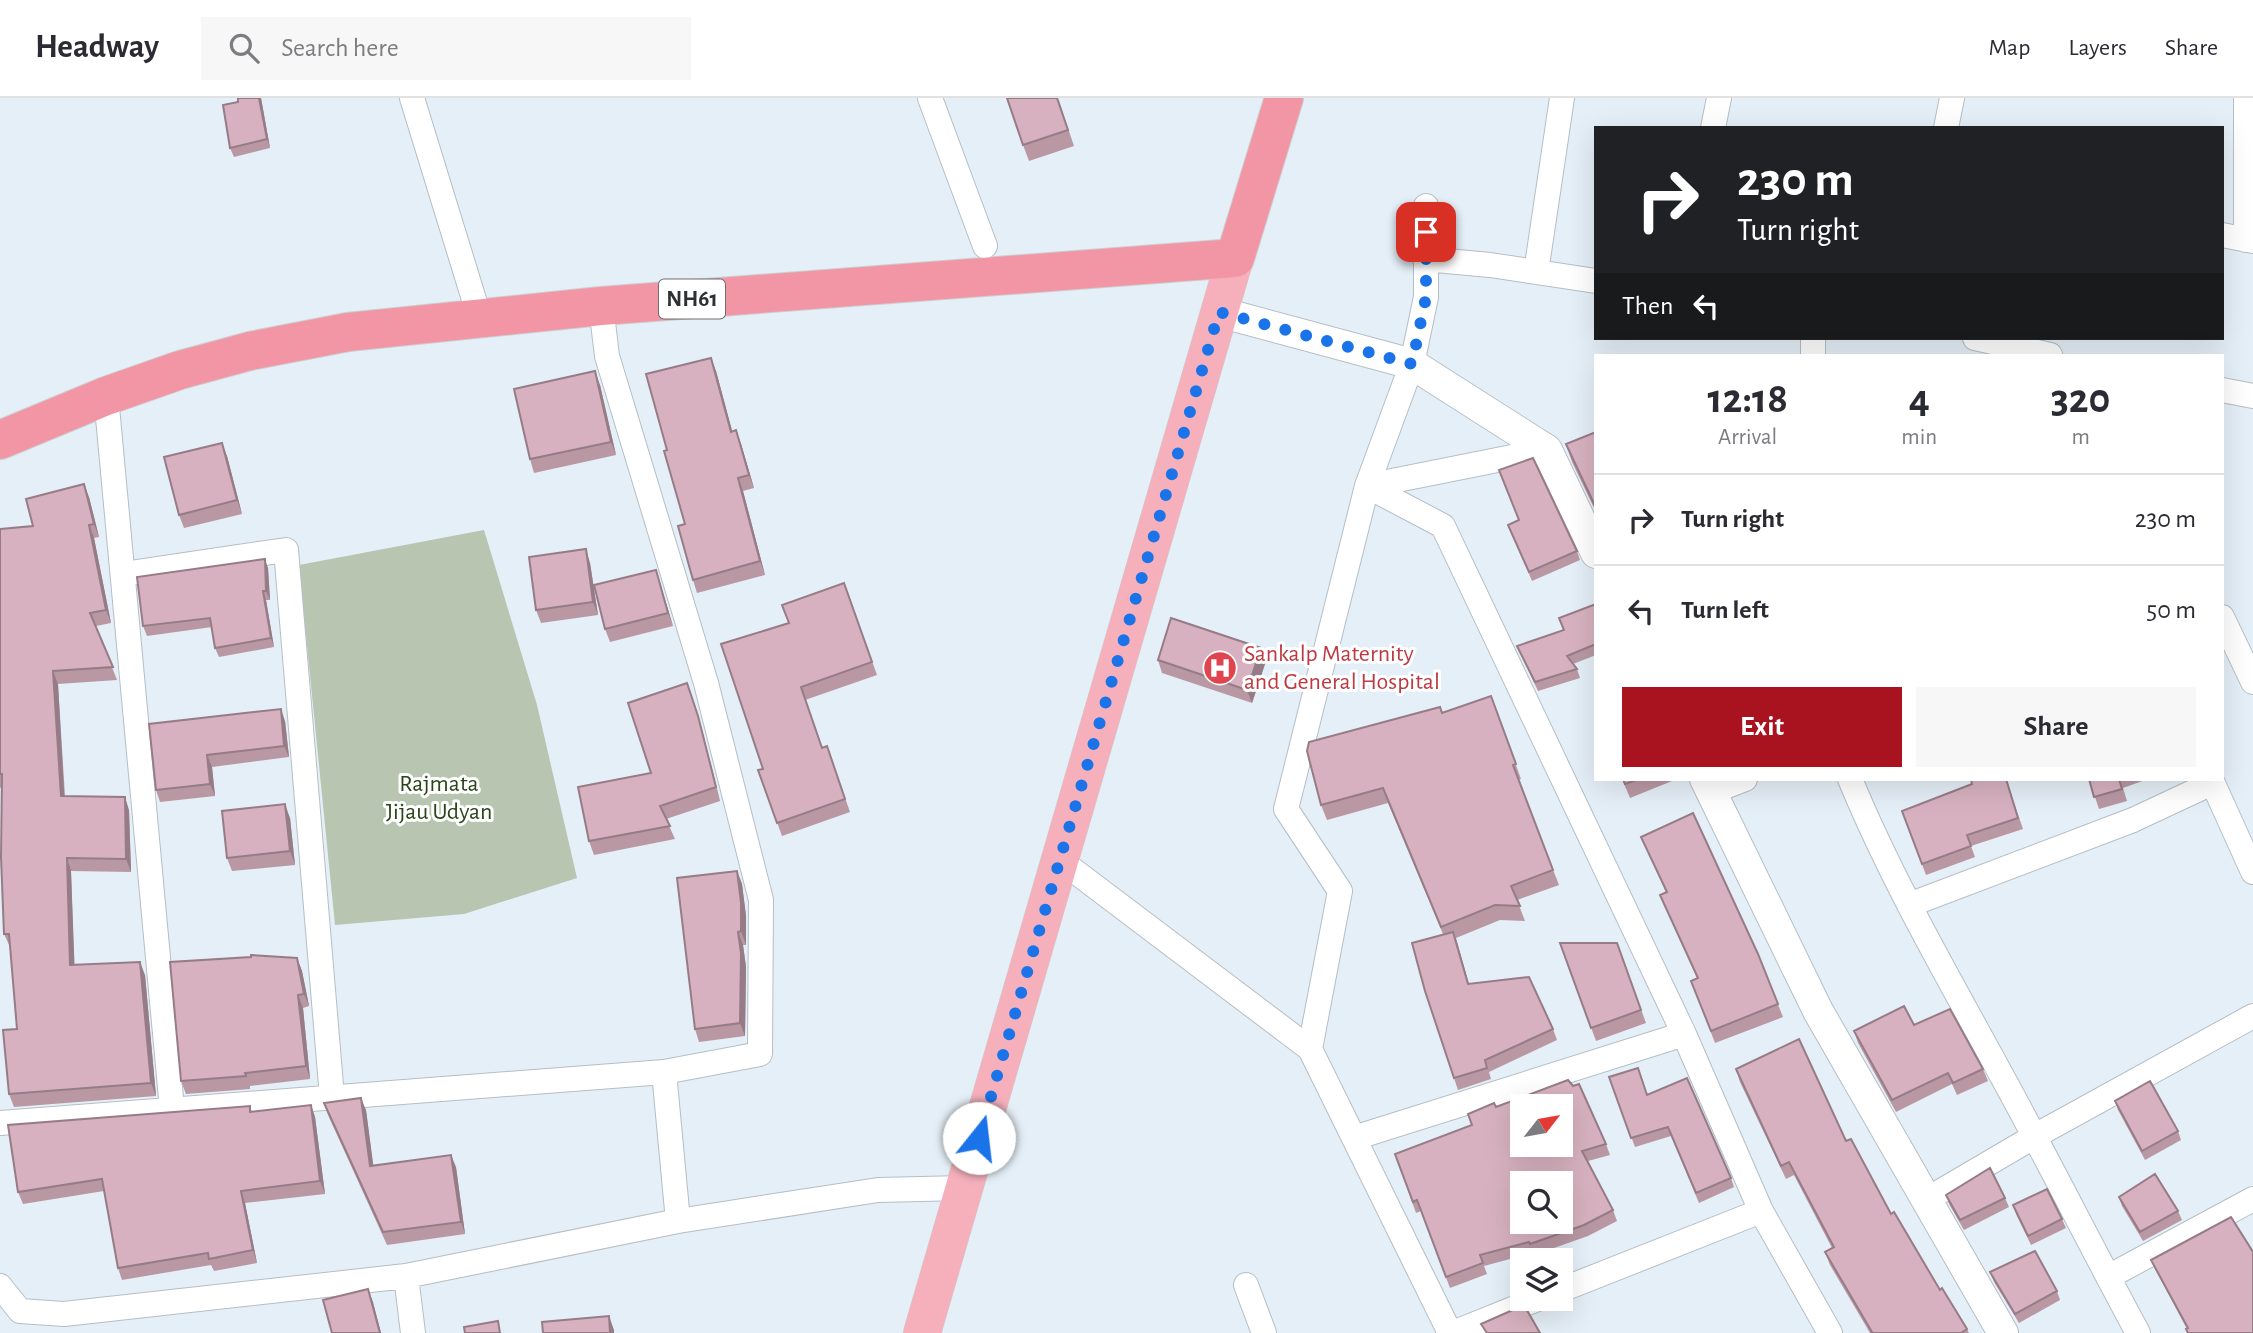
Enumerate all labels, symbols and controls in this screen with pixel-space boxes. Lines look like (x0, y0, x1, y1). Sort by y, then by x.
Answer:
search box (201, 17, 691, 80)
icon: search (225, 29, 263, 67)
text: Headway (35, 31, 159, 64)
text: Search here (281, 35, 399, 61)
text: Map (1988, 36, 2030, 60)
text: Layers (2068, 36, 2127, 60)
text: Share (2165, 36, 2218, 60)
icon: right (1622, 154, 1713, 245)
text: 230 m (1737, 156, 1854, 205)
pin (1396, 202, 1456, 262)
icon: arrive (1407, 213, 1445, 251)
text: Turn right (1737, 214, 1859, 246)
road number: NH61 (659, 280, 725, 318)
icon: left (1687, 287, 1725, 325)
text: Then (1622, 293, 1673, 319)
text: 12:18 (1708, 378, 1788, 420)
text: 4 (1909, 378, 1930, 420)
text: 320 (2051, 378, 2110, 420)
text: Arrival (1718, 426, 1777, 449)
text: min (1901, 426, 1937, 449)
text: m (2071, 426, 2090, 449)
icon: right (1622, 501, 1660, 539)
text: Turn right (1681, 506, 1784, 532)
text: 230 m (2135, 506, 2196, 532)
icon: left (1622, 592, 1660, 630)
text: Turn left (1681, 597, 1769, 623)
text: 50 m (2146, 597, 2196, 623)
place label: Sankalp Maternity and General Hospital (1244, 642, 1440, 694)
hospital icon: Sankalp Maternity and General Hospital (1201, 649, 1239, 687)
button: Exit (1622, 687, 1902, 767)
button: Share (1916, 687, 2196, 767)
park label: Rajmata Jijau Udyan (386, 772, 492, 824)
north arrow (1510, 1094, 1573, 1157)
map controls (1510, 1094, 1573, 1311)
position arrow (942, 1101, 1016, 1175)
button: search (1510, 1171, 1573, 1234)
button: layers (1510, 1248, 1573, 1311)

